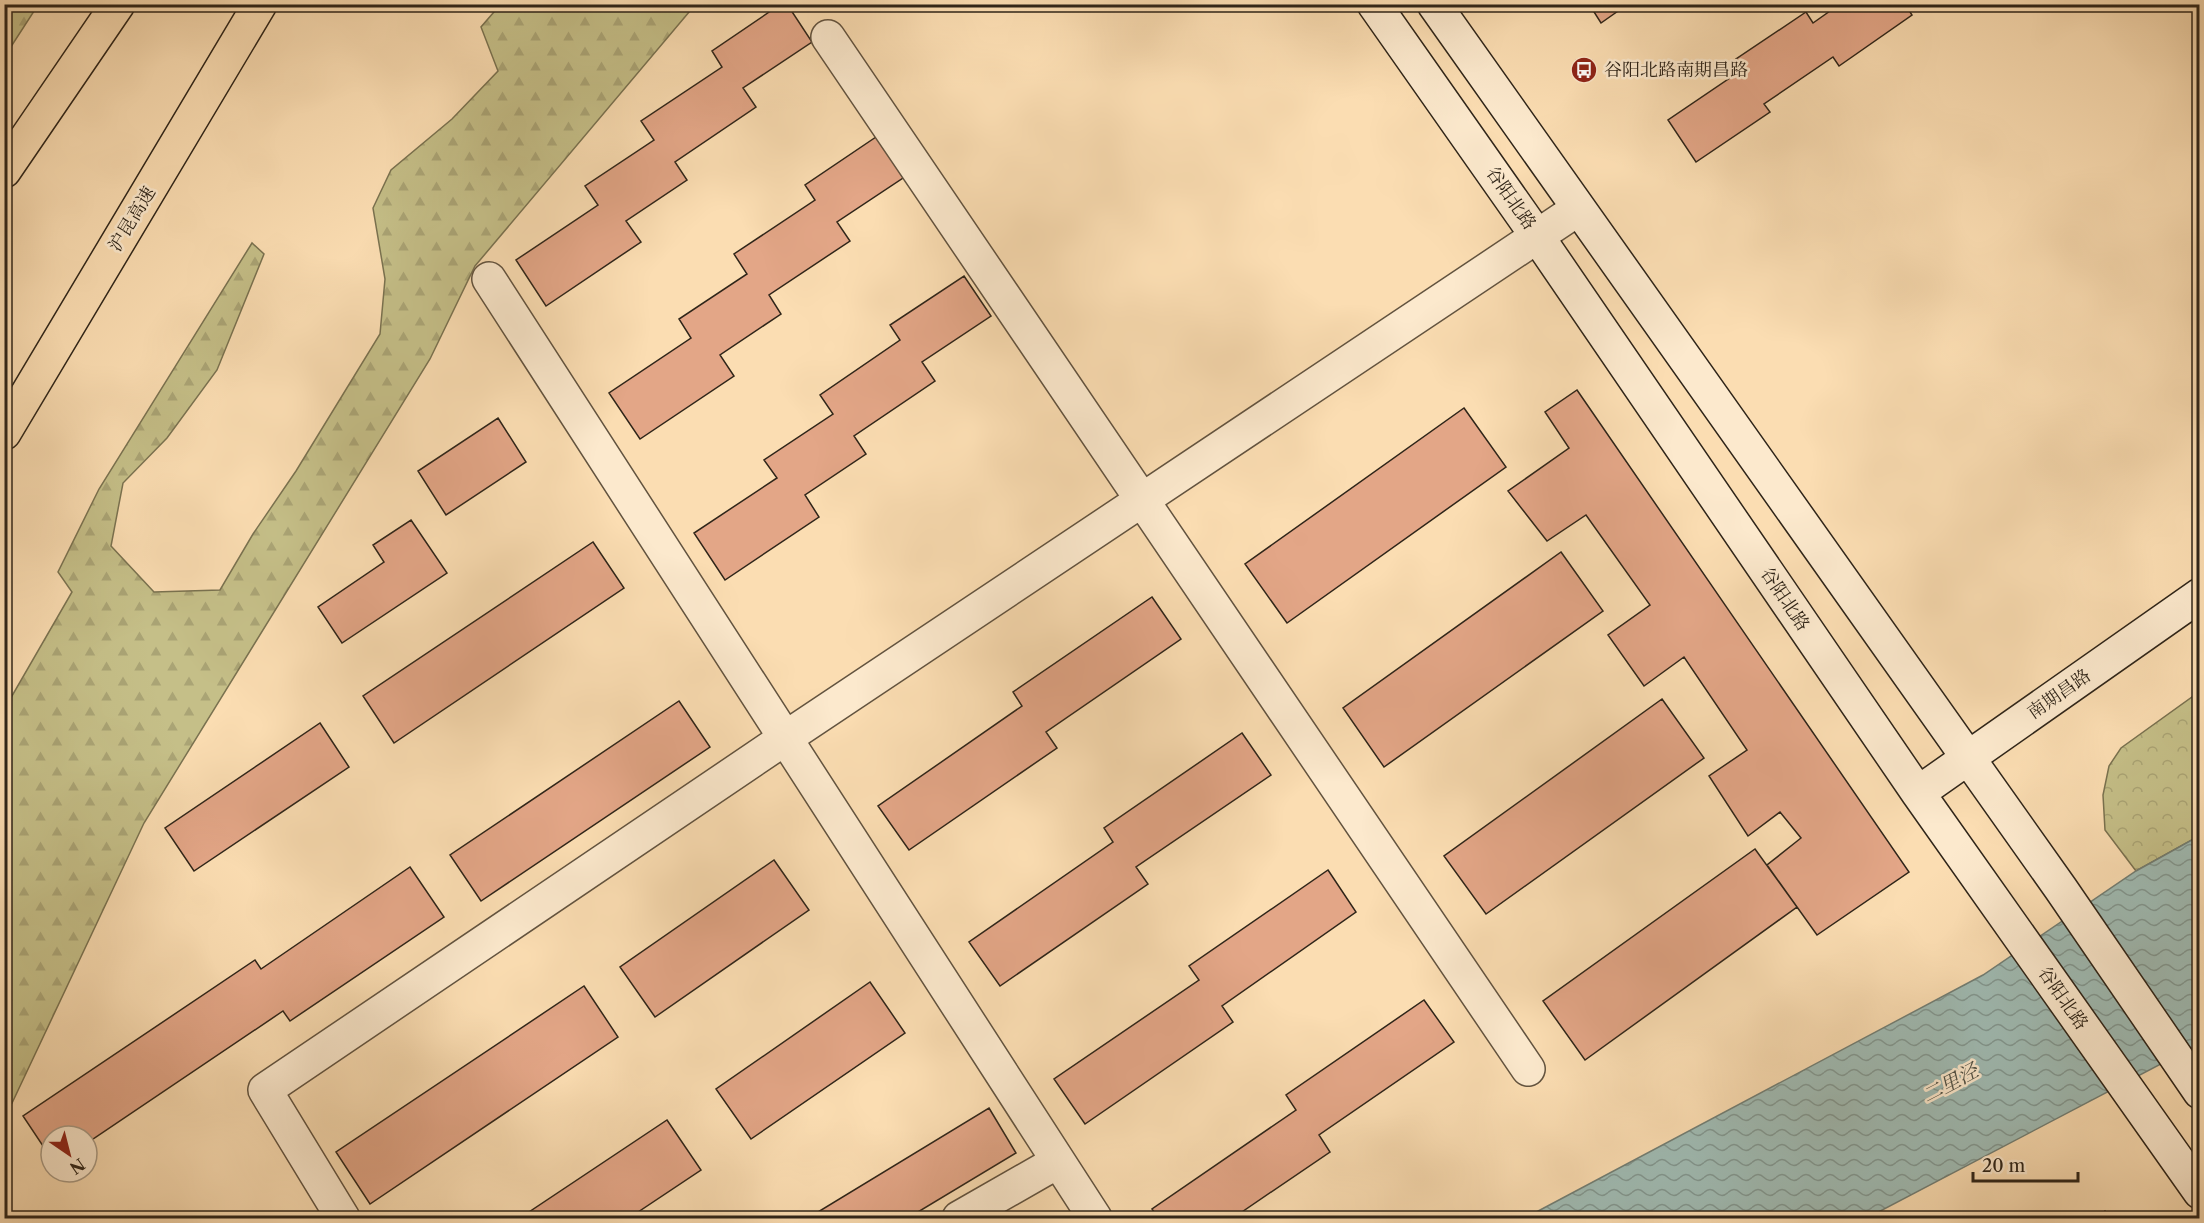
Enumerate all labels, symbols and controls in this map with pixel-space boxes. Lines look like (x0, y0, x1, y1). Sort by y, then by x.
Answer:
bus stop icon: 谷阳北路南期昌路 (1569, 55, 1599, 85)
place label: 谷阳北路南期昌路 (1604, 59, 1748, 81)
street label: 谷阳北路 (1481, 162, 1541, 234)
street label: 沪昆高速 (104, 182, 160, 256)
street label: 谷阳北路 (1756, 563, 1814, 635)
street label: 南期昌路 (2023, 664, 2095, 724)
street label: 谷阳北路 (2033, 962, 2093, 1034)
water label: 二里泾 (1918, 1057, 1984, 1108)
north arrow (39, 1124, 99, 1184)
scale bar (1973, 1145, 2078, 1183)
text: N (66, 1154, 89, 1179)
text: 20 m (1982, 1155, 2026, 1177)

